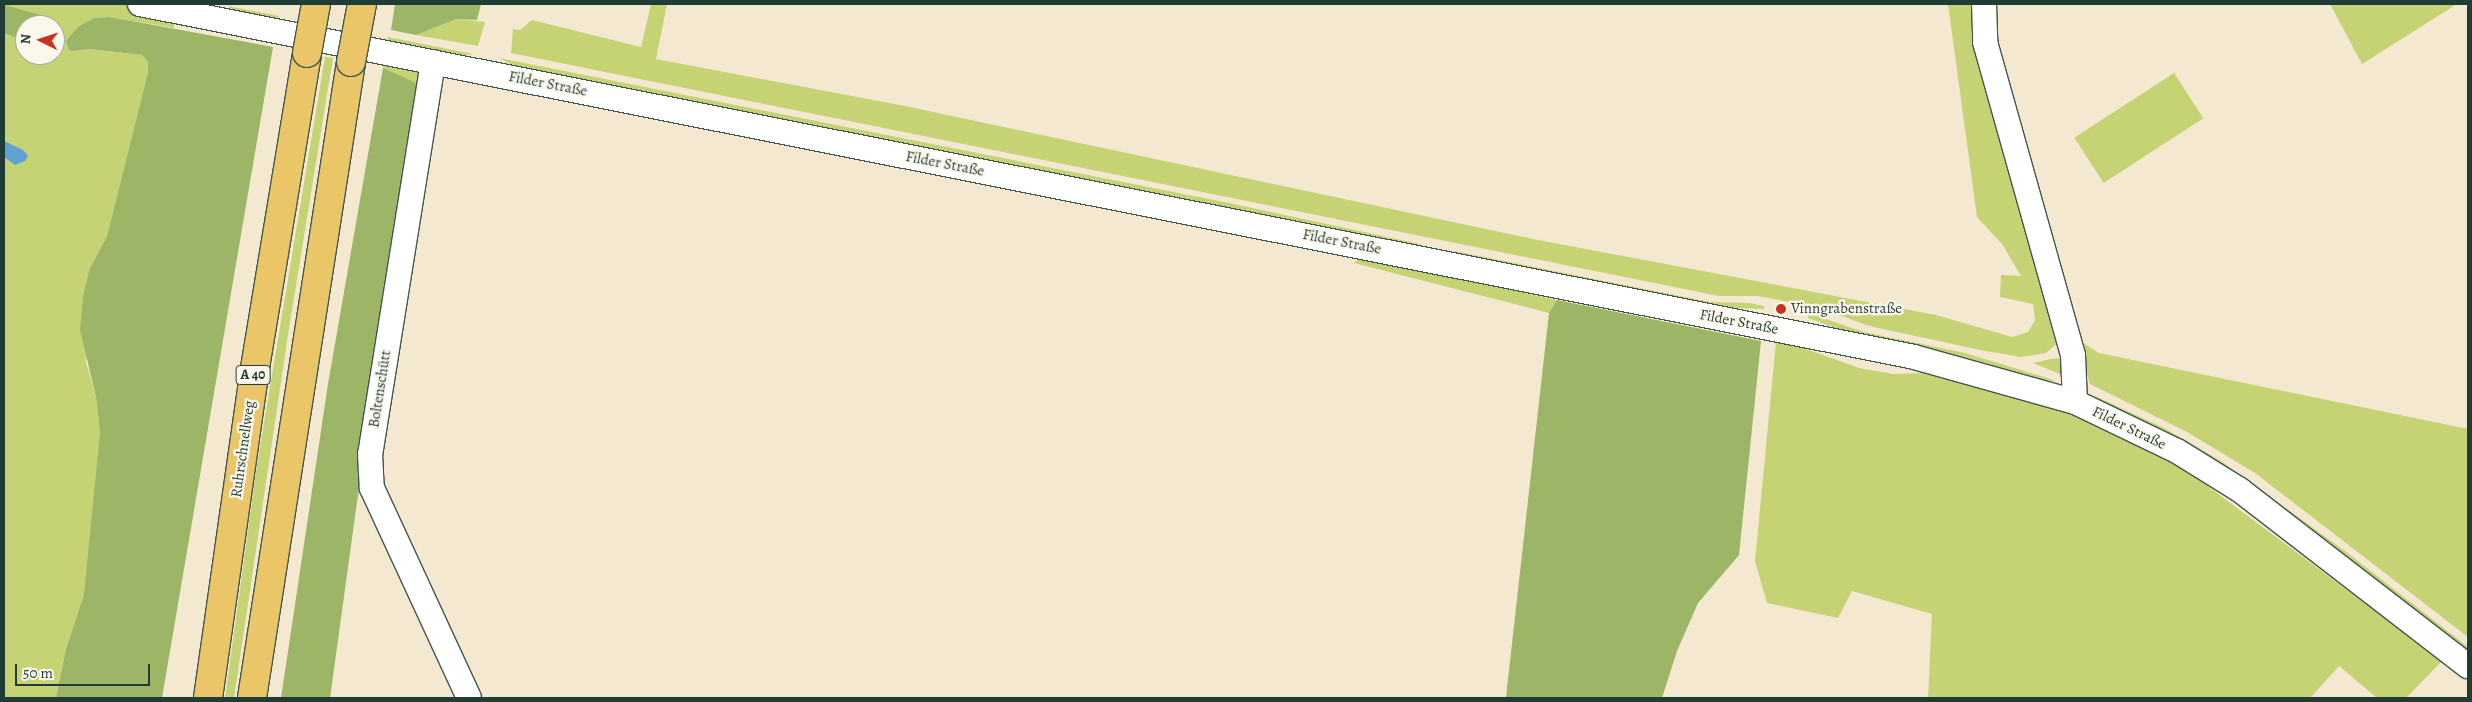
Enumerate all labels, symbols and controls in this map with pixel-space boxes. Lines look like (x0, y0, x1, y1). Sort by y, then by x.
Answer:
north arrow (15, 15, 65, 65)
text: N (16, 33, 35, 45)
street label: Filder Straße (507, 68, 589, 100)
street label: Filder Straße (904, 148, 986, 180)
street label: Filder Straße (1301, 226, 1383, 258)
place label: Vinngrabenstraße (1791, 300, 1902, 318)
marker: Vinngrabenstraße (1775, 303, 1787, 315)
street label: Filder Straße (1698, 306, 1780, 338)
street label: Boltenschütt (365, 349, 395, 429)
road number: A 40 (236, 364, 270, 386)
street label: Ruhrschnellweg (227, 399, 259, 499)
street label: Filder Straße (2089, 402, 2169, 454)
scale bar (18, 654, 152, 686)
text: 50 m (23, 663, 53, 683)

